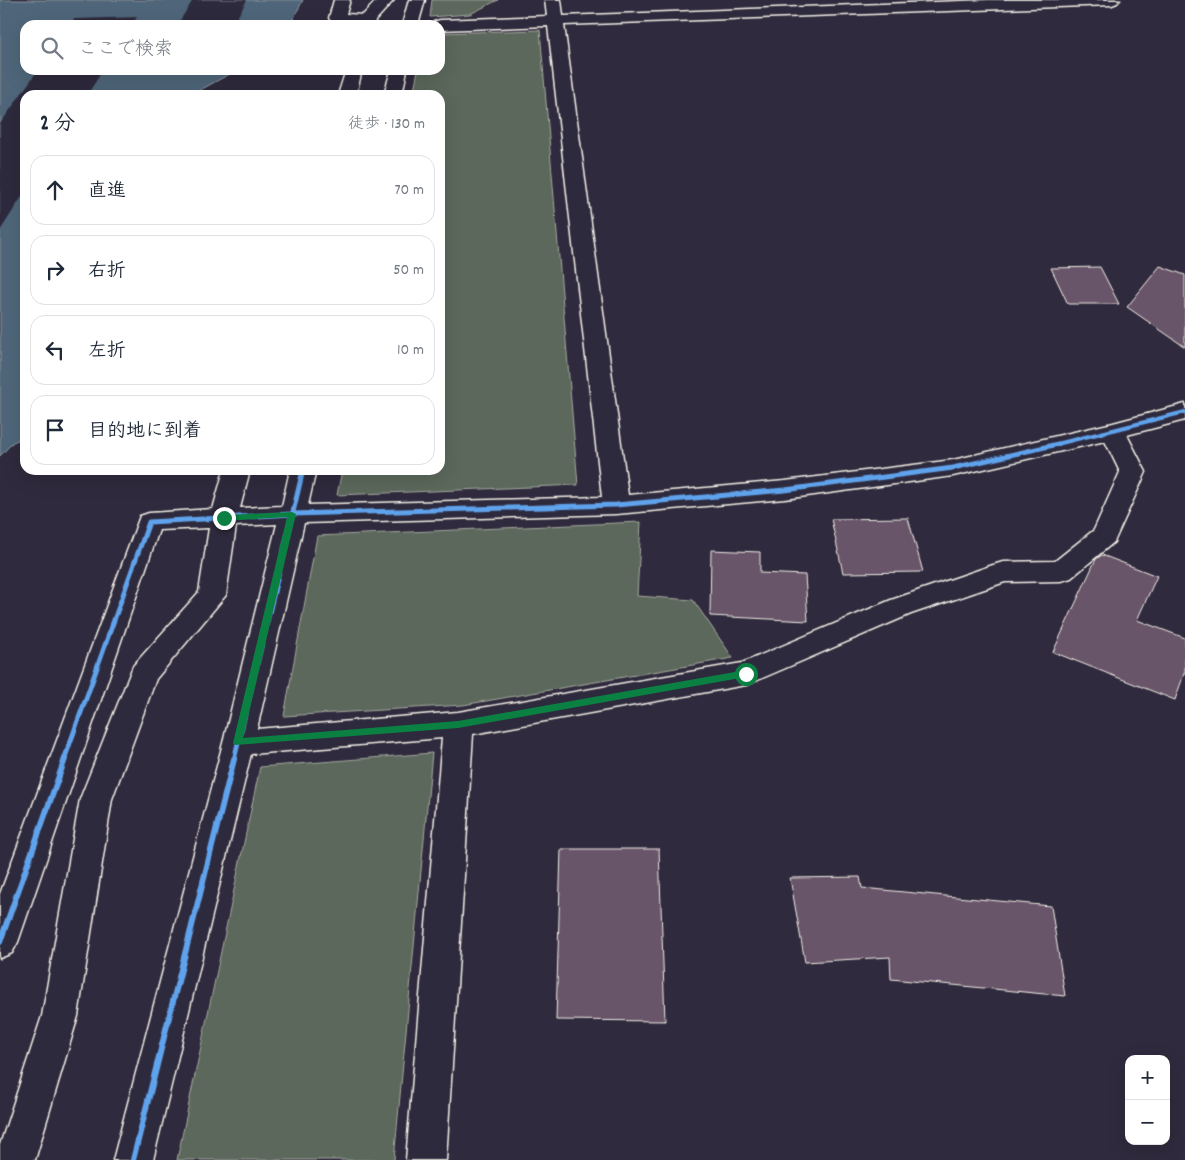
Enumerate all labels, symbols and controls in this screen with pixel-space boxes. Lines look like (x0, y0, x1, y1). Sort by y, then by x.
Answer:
search box (20, 20, 445, 75)
icon: search (38, 34, 66, 62)
text: ここで検索 (78, 37, 173, 64)
text: 2 分 (40, 110, 75, 140)
text: 徒歩 · 130 m (348, 113, 425, 136)
icon: ahead (41, 176, 69, 204)
text: 直進 (88, 179, 126, 206)
text: 70 m (394, 179, 424, 202)
icon: right (41, 256, 69, 284)
text: 右折 (88, 259, 126, 286)
text: 50 m (393, 259, 424, 282)
icon: left (41, 336, 69, 364)
text: 左折 (88, 339, 126, 366)
text: 10 m (397, 339, 424, 362)
icon: arrive (41, 416, 69, 444)
text: 目的地に到着 (88, 419, 202, 446)
route end (213, 507, 236, 530)
route start (735, 663, 758, 686)
map controls (1125, 1055, 1170, 1145)
button: + (1125, 1055, 1170, 1100)
button: − (1125, 1100, 1170, 1145)

